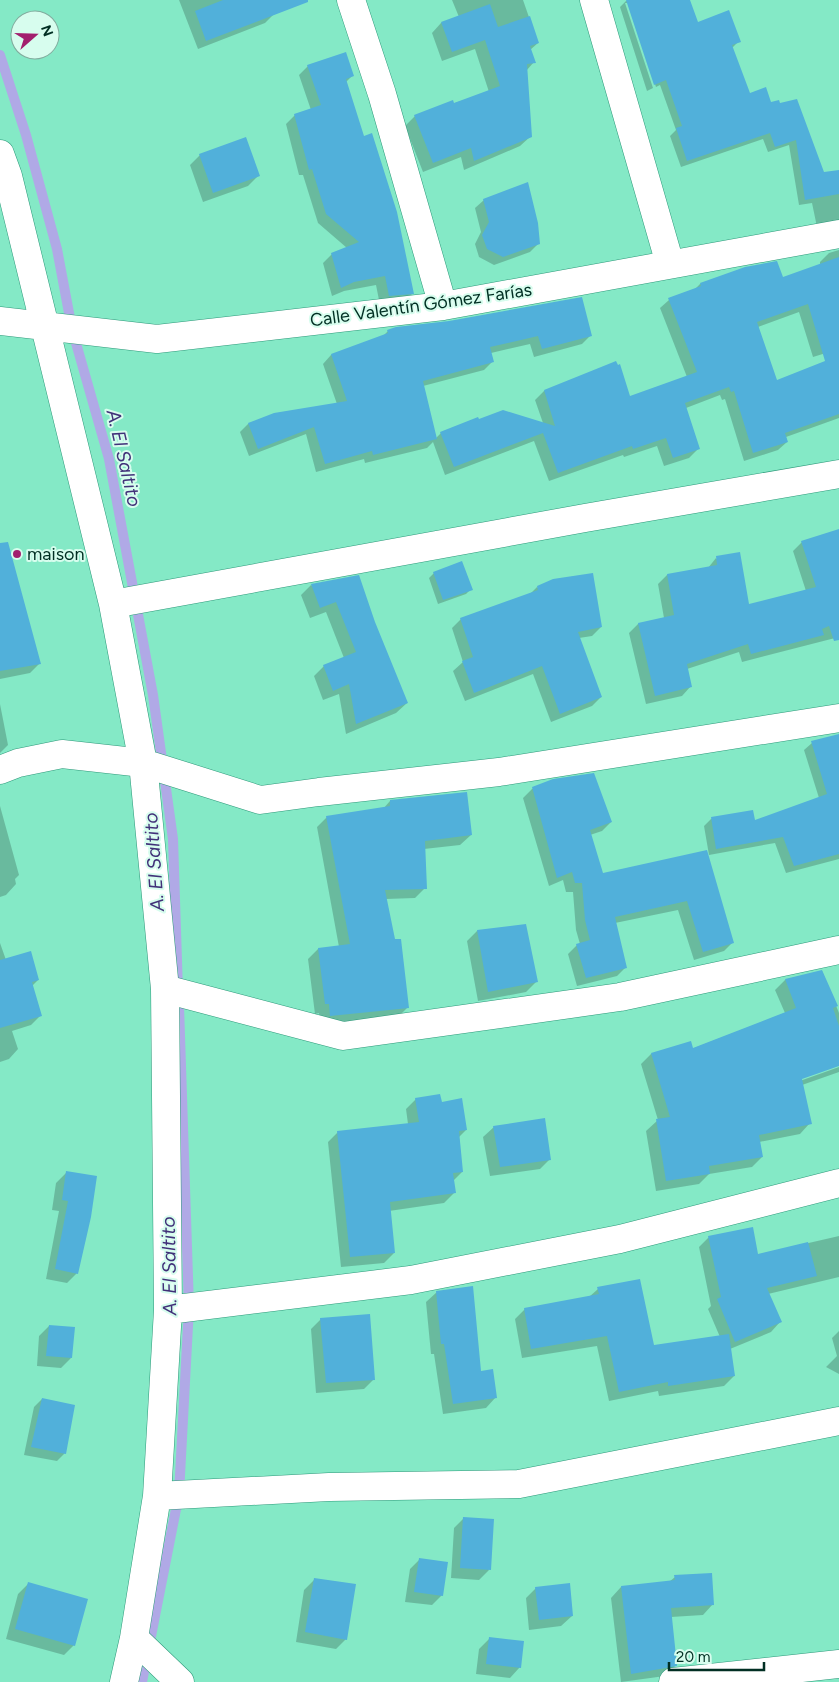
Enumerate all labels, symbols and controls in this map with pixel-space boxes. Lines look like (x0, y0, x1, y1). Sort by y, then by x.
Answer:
north arrow (10, 10, 60, 60)
text: N (37, 23, 57, 39)
street label: Calle Valentín Gómez Farías (309, 279, 533, 331)
water label: A. El Saltito (101, 406, 146, 509)
place label: maison (27, 543, 85, 565)
marker: maison (11, 548, 23, 560)
water label: A. El Saltito (139, 812, 169, 913)
water label: A. El Saltito (157, 1216, 181, 1317)
scale bar (669, 1640, 764, 1672)
text: 20 m (676, 1648, 710, 1666)

